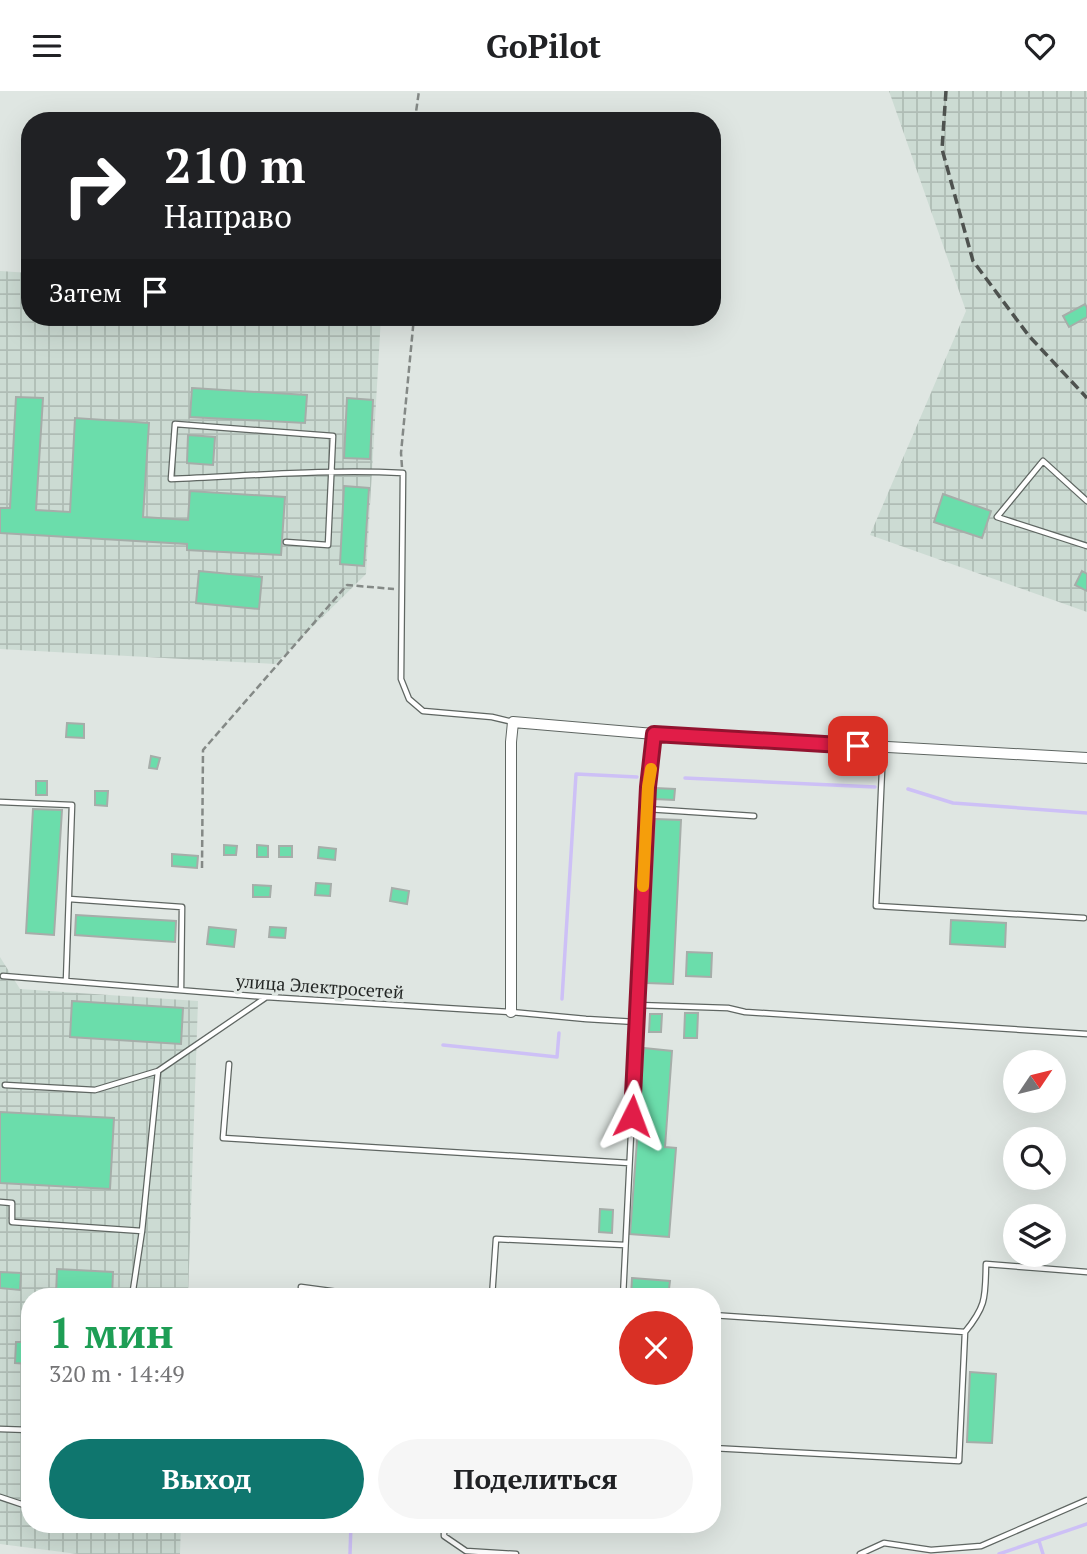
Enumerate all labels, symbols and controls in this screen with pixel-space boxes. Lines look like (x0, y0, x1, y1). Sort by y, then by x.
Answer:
text: GoPilot (486, 25, 601, 67)
icon: menu (28, 27, 66, 65)
icon: heart (1021, 27, 1059, 65)
text: 210 m (164, 132, 306, 197)
icon: right (49, 140, 140, 231)
text: Направо (164, 195, 292, 237)
icon: arrive (136, 273, 174, 311)
text: Затем (49, 275, 122, 309)
pin (828, 716, 888, 776)
icon: arrive (839, 727, 877, 765)
street label: улица Электросетей (234, 968, 405, 1004)
north arrow (1003, 1050, 1066, 1113)
map controls (1003, 1050, 1066, 1267)
position arrow (595, 1079, 669, 1153)
button: search (1003, 1127, 1066, 1190)
button: layers (1003, 1204, 1066, 1267)
text: 1 мин (49, 1304, 174, 1360)
button: close (619, 1311, 693, 1385)
text: 320 m · 14:49 (49, 1358, 184, 1389)
button: Выход (49, 1439, 364, 1519)
button: Поделиться (378, 1439, 693, 1519)

